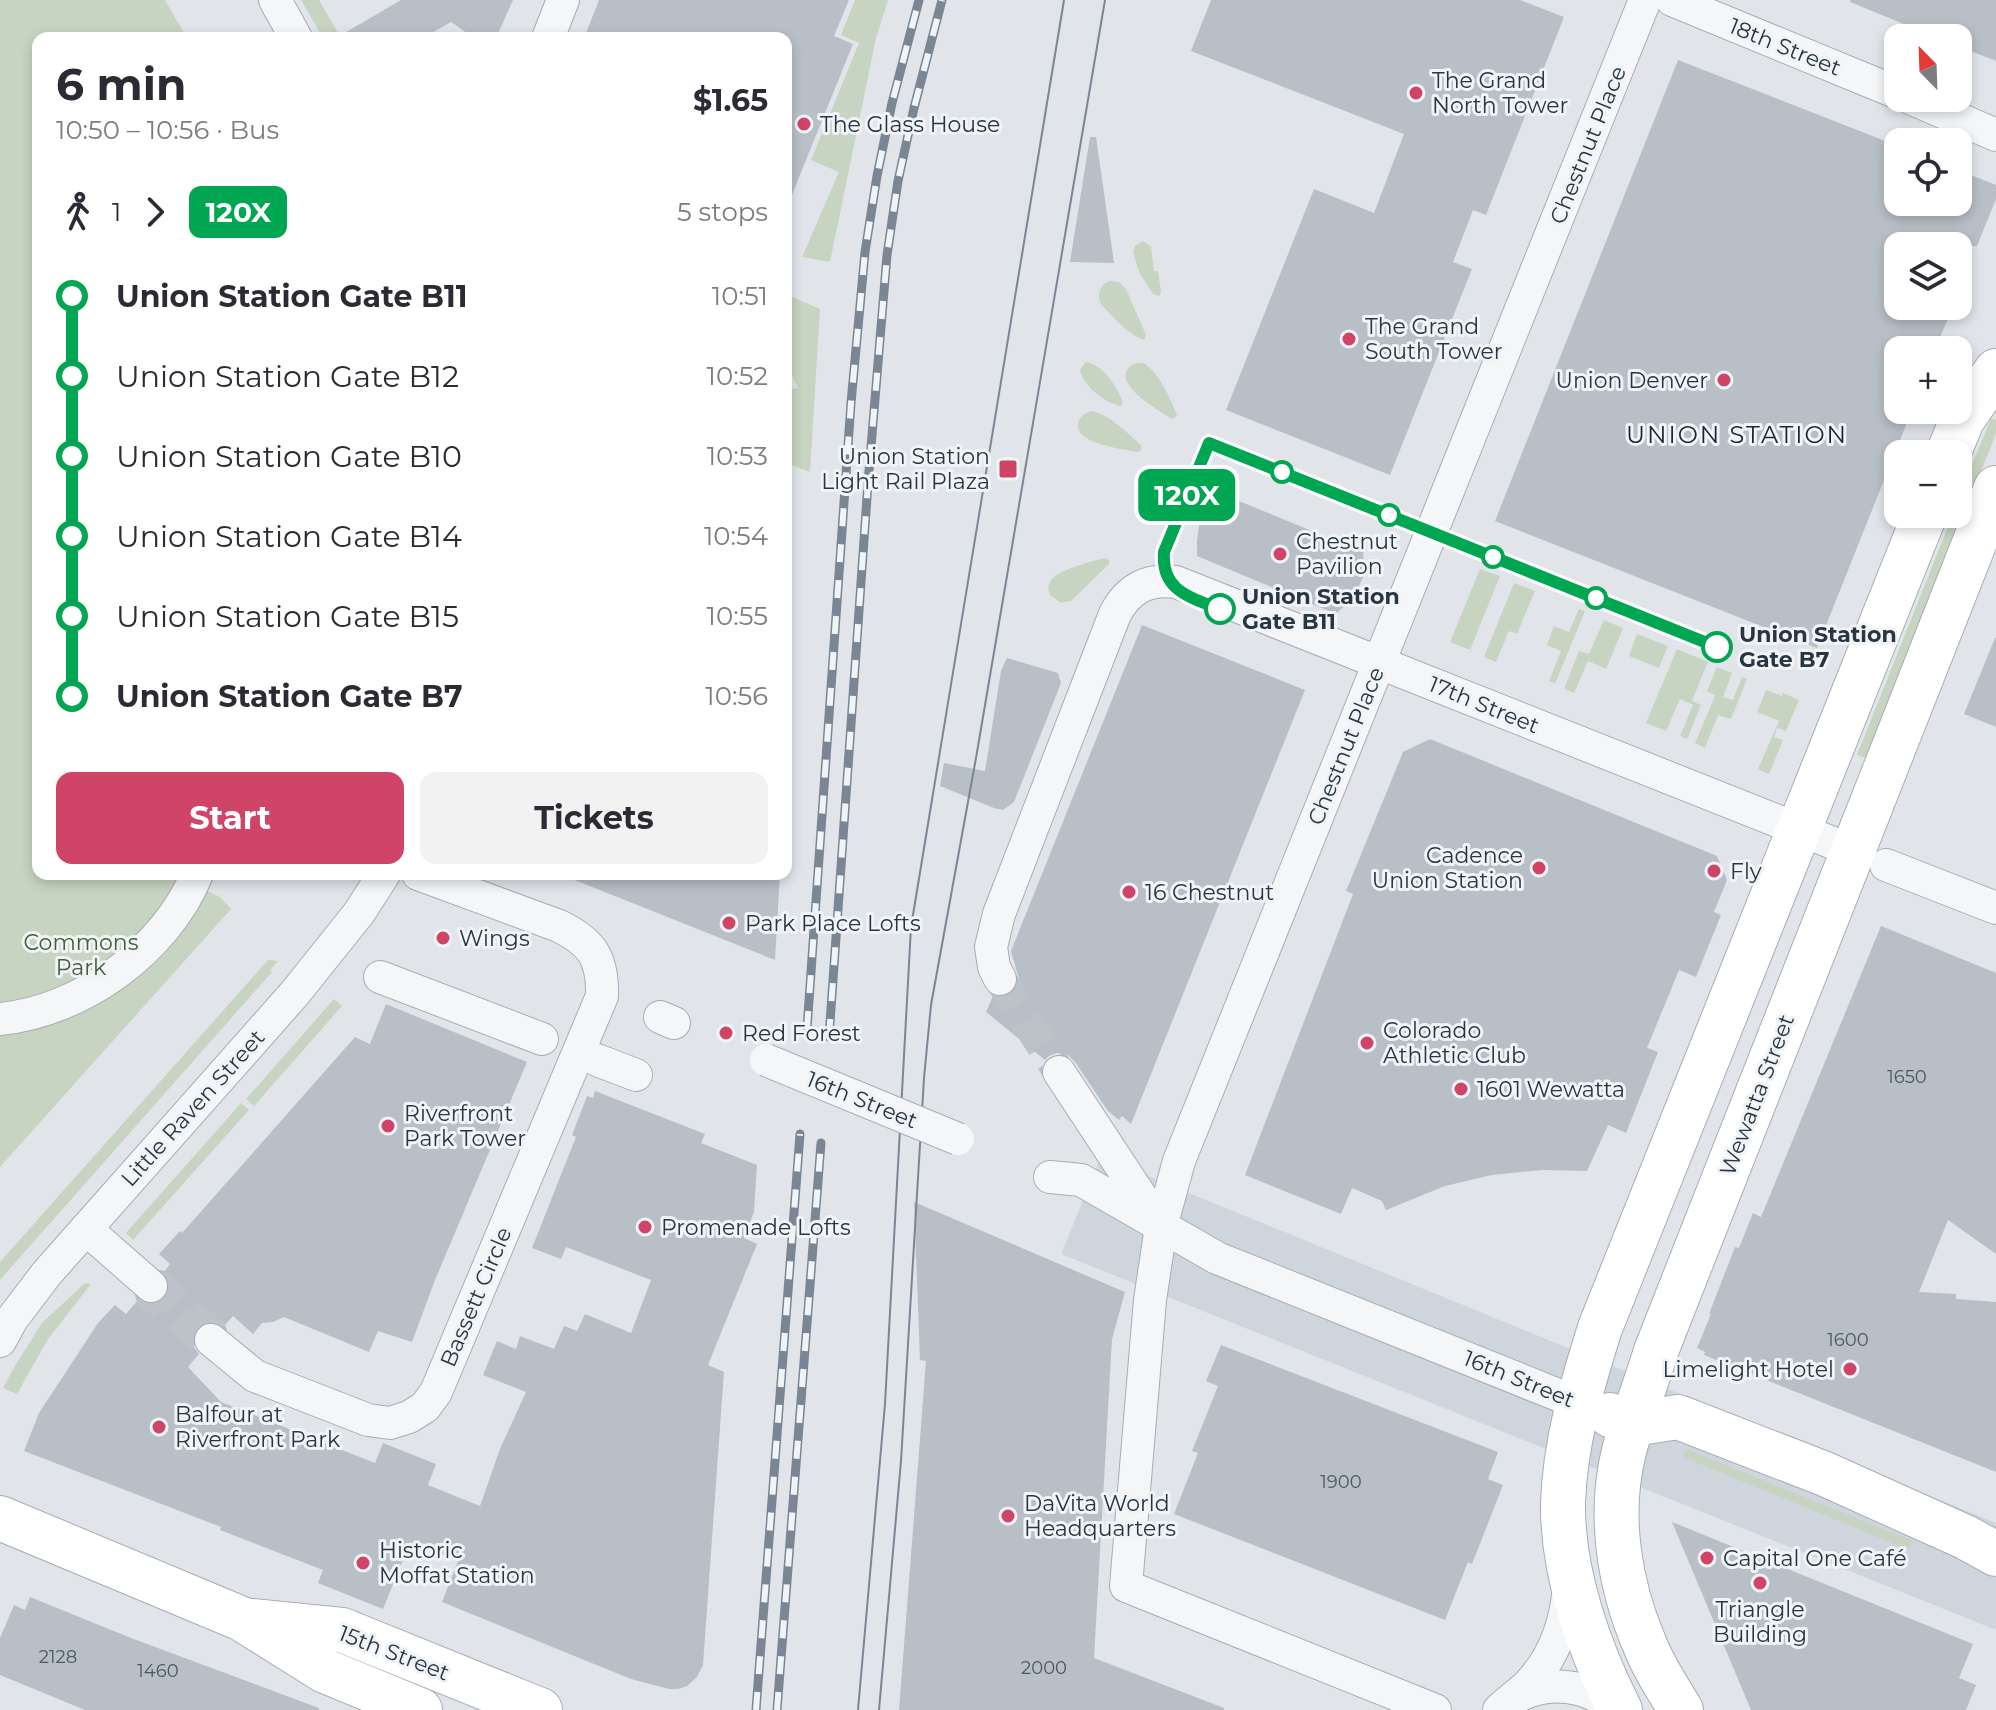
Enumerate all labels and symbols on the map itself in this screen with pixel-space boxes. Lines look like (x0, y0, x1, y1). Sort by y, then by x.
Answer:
street label: 18th Street (1725, 12, 1845, 82)
north arrow (1884, 24, 1972, 112)
street label: Chestnut Place (1544, 62, 1632, 228)
place label: The Grand North Tower (1432, 67, 1568, 119)
marker: The Grand North Tower (1407, 84, 1425, 102)
place label: The Glass House (820, 111, 1000, 138)
marker: The Glass House (795, 115, 813, 133)
place label: The Grand South Tower (1365, 313, 1503, 365)
marker: The Grand South Tower (1340, 330, 1358, 348)
place label: Union Denver (1556, 367, 1708, 394)
marker: Union Denver (1715, 371, 1733, 389)
district label: UNION STATION (1626, 420, 1848, 449)
place label: Union Station Light Rail Plaza (821, 443, 990, 495)
marker: Union Station Light Rail Plaza (997, 458, 1019, 480)
unlabelled marker (1271, 461, 1293, 483)
line badge: 120X (1131, 469, 1243, 521)
unlabelled marker (1378, 504, 1400, 526)
place label: Chestnut Pavilion (1296, 528, 1398, 580)
marker: Chestnut Pavilion (1271, 545, 1289, 563)
unlabelled marker (1482, 546, 1504, 568)
place label: Union Station Gate B11 (1242, 583, 1400, 635)
unlabelled marker (1585, 587, 1607, 609)
marker: Union Station Gate B11 (1205, 594, 1235, 624)
place label: Union Station Gate B7 (1739, 621, 1897, 673)
marker: Union Station Gate B7 (1702, 632, 1732, 662)
street label: Chestnut Place (1302, 663, 1390, 829)
street label: 17th Street (1425, 671, 1543, 739)
place label: Cadence Union Station (1372, 842, 1523, 894)
place label: Fly (1730, 858, 1762, 885)
marker: Cadence Union Station (1530, 859, 1548, 877)
marker: Fly (1705, 862, 1723, 880)
place label: 16 Chestnut (1145, 879, 1274, 906)
marker: 16 Chestnut (1120, 883, 1138, 901)
place label: Park Place Lofts (745, 910, 921, 937)
marker: Park Place Lofts (720, 914, 738, 932)
place label: Wings (459, 925, 530, 952)
park label: Commons Park (24, 929, 139, 981)
marker: Wings (434, 929, 452, 947)
street label: Wewatta Street (1714, 1010, 1800, 1179)
place label: Colorado Athletic Club (1383, 1017, 1526, 1069)
place label: Red Forest (742, 1020, 861, 1047)
street label: Little Raven Street (115, 1024, 271, 1192)
marker: Red Forest (717, 1024, 735, 1042)
marker: Colorado Athletic Club (1358, 1034, 1376, 1052)
street label: 16th Street (803, 1065, 922, 1135)
house number: 1650 (1887, 1066, 1927, 1088)
place label: 1601 Wewatta (1477, 1076, 1625, 1103)
marker: 1601 Wewatta (1452, 1080, 1470, 1098)
place label: Riverfront Park Tower (404, 1100, 526, 1152)
marker: Riverfront Park Tower (379, 1117, 397, 1135)
place label: Promenade Lofts (661, 1214, 851, 1241)
marker: Promenade Lofts (636, 1218, 654, 1236)
street label: Bassett Circle (434, 1223, 518, 1371)
house number: 1600 (1827, 1329, 1869, 1351)
street label: 16th Street (1460, 1344, 1579, 1414)
place label: Limelight Hotel (1663, 1356, 1834, 1383)
marker: Limelight Hotel (1841, 1360, 1859, 1378)
place label: Balfour at Riverfront Park (175, 1401, 341, 1453)
marker: Balfour at Riverfront Park (150, 1418, 168, 1436)
house number: 1900 (1320, 1471, 1362, 1493)
place label: DaVita World Headquarters (1024, 1490, 1176, 1542)
marker: DaVita World Headquarters (999, 1507, 1017, 1525)
place label: Historic Moffat Station (379, 1537, 535, 1589)
place label: Capital One Café (1723, 1545, 1907, 1572)
marker: Capital One Café (1698, 1549, 1716, 1567)
marker: Historic Moffat Station (354, 1554, 372, 1572)
marker: Triangle Building (1751, 1574, 1769, 1592)
place label: Triangle Building (1713, 1596, 1807, 1648)
street label: 15th Street (335, 1620, 453, 1686)
house number: 2128 (39, 1646, 77, 1668)
house number: 2000 (1021, 1657, 1067, 1679)
house number: 1460 (137, 1660, 179, 1682)

